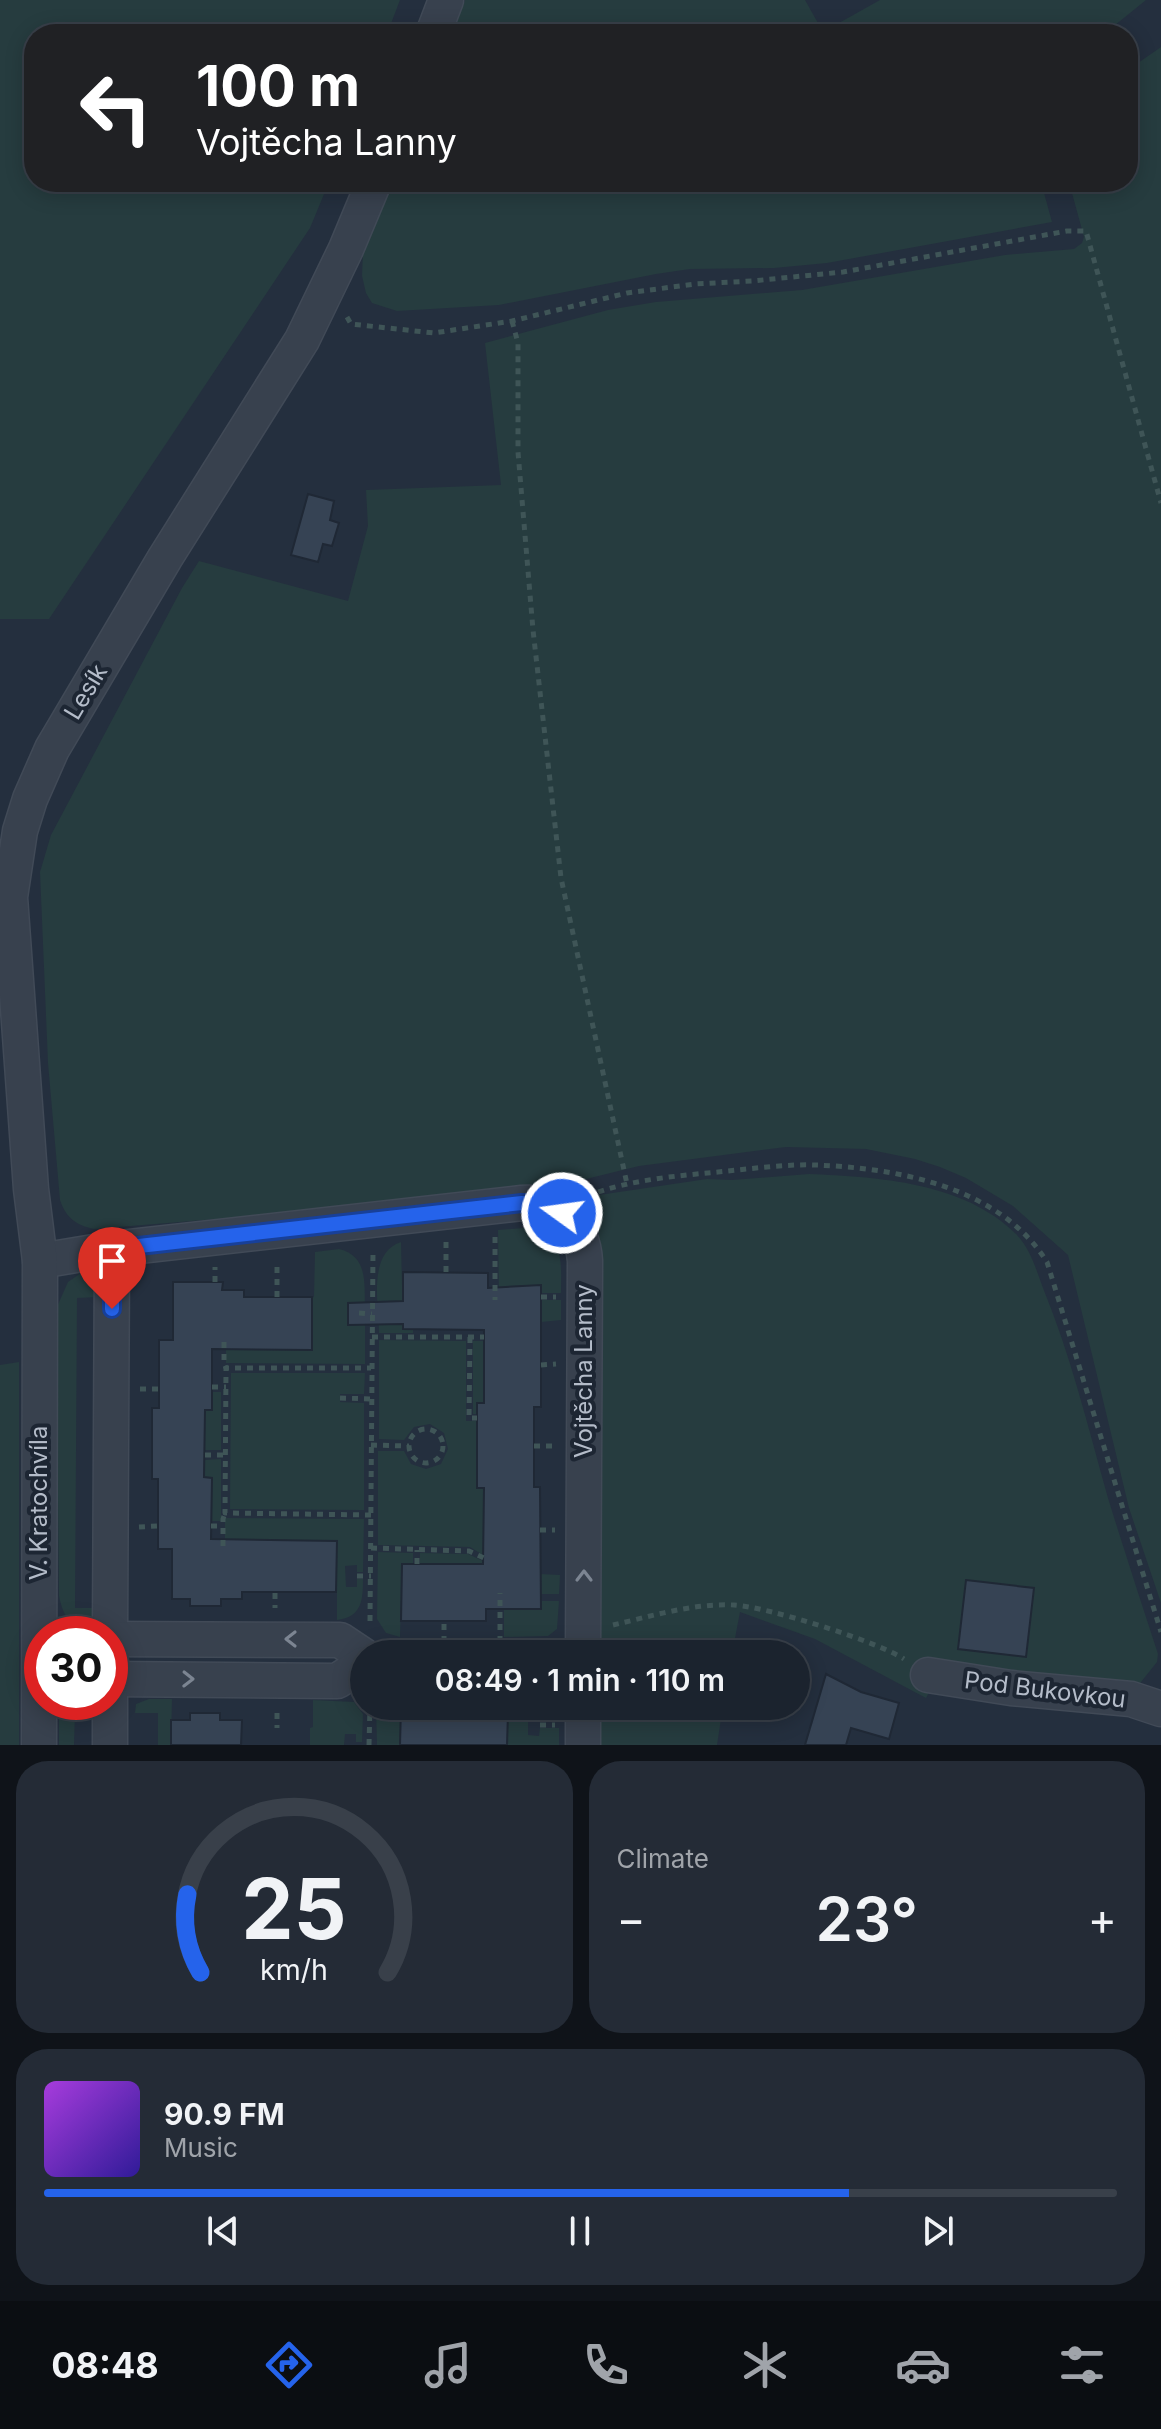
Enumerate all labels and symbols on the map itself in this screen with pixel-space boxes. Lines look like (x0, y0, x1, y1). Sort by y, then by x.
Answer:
street label: Lesík (58, 659, 113, 725)
position arrow (520, 1171, 604, 1255)
pin (78, 1227, 146, 1309)
street label: Vojtěcha Lanny (569, 1284, 598, 1458)
street label: V. Kratochvíla (24, 1426, 53, 1580)
one-way arrow (575, 1569, 592, 1582)
speed limit sign: 30 (24, 1616, 128, 1720)
one-way arrow (284, 1630, 297, 1648)
street label: Pod Bukovkou (963, 1665, 1127, 1714)
one-way arrow (182, 1671, 195, 1688)

